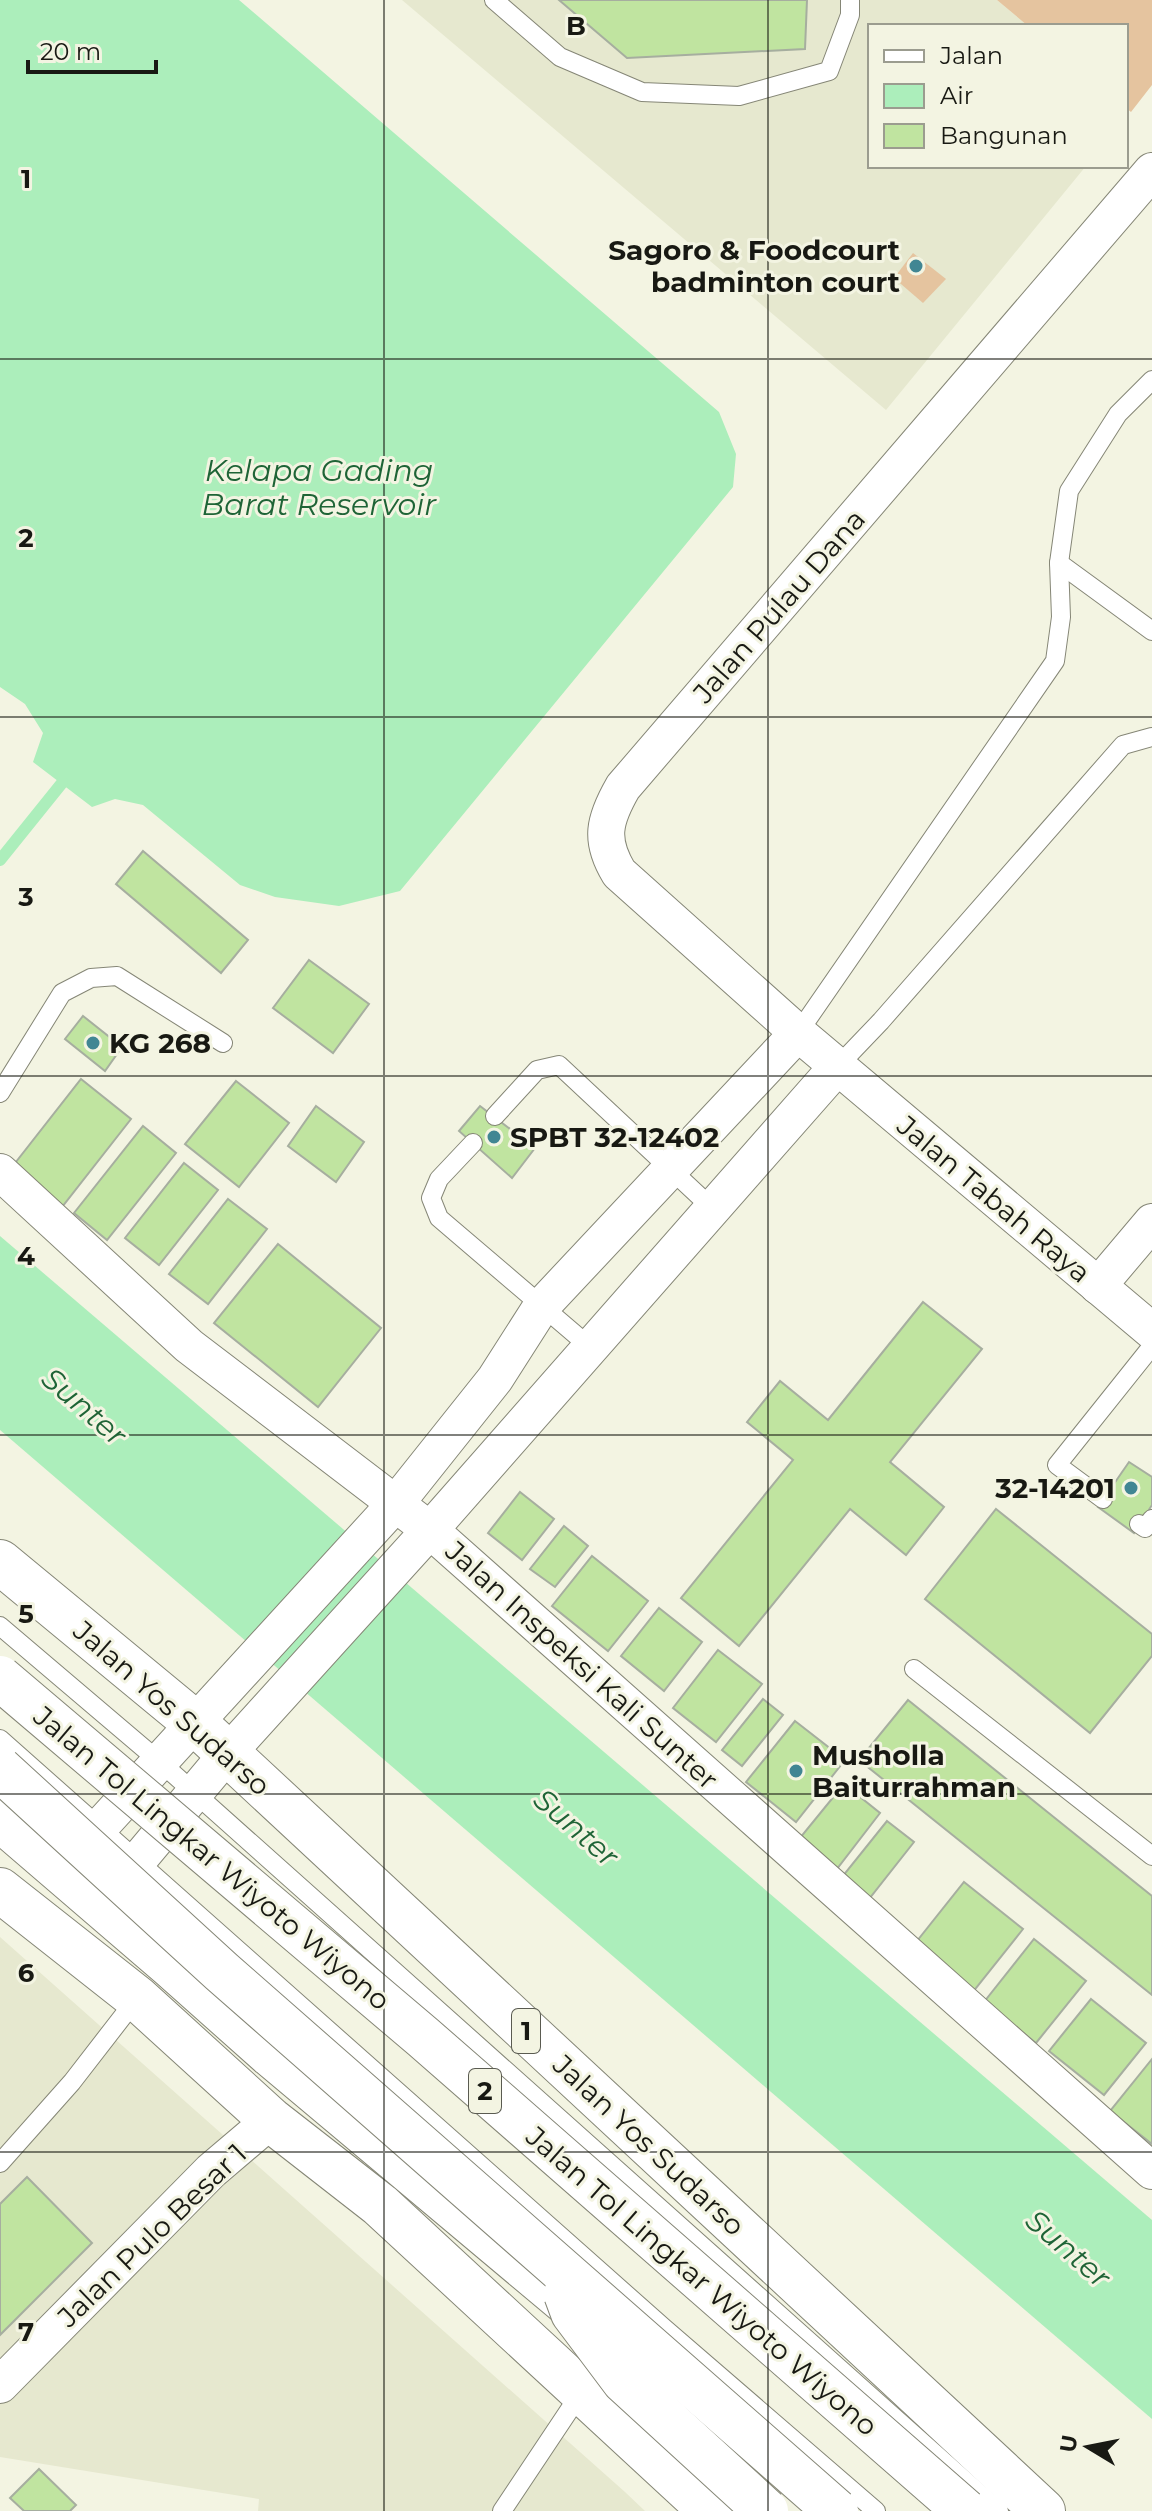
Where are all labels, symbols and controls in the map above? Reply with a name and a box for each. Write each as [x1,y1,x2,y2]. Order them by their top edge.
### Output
text: B [566,10,586,42]
scale bar [28,24,156,74]
legend [868,24,1128,168]
text: 20 m [40,37,101,66]
text: Jalan [939,41,1003,70]
text: Air [940,81,973,110]
text: Bangunan [940,121,1068,150]
text: 1 [21,163,31,195]
place label: Sagoro & Foodcourt badminton court [608,233,900,299]
marker: Sagoro & Foodcourt badminton court [907,257,925,275]
water label: Kelapa Gading Barat Reservoir [202,452,437,523]
street label: Jalan Pulau Dana [685,502,872,710]
text: 2 [18,522,34,554]
text: 3 [17,881,34,913]
place label: KG 268 [109,1026,211,1060]
marker: KG 268 [84,1034,102,1052]
street label: Jalan Tabah Raya [890,1108,1097,1290]
place label: SPBT 32-12402 [510,1120,719,1154]
marker: SPBT 32-12402 [485,1128,503,1146]
text: 4 [17,1240,35,1272]
water label: Sunter [34,1360,135,1454]
place label: 32-14201 [994,1471,1115,1505]
marker: 32-14201 [1122,1479,1140,1497]
street label: Jalan Inspeksi Kali Sunter [438,1533,725,1796]
text: 5 [18,1598,34,1630]
street label: Jalan Yos Sudarso [66,1613,277,1803]
street label: Jalan Tol Lingkar Wiyoto Wiyono [26,1698,397,2017]
place label: Musholla Baiturrahman [812,1738,1016,1804]
marker: Musholla Baiturrahman [787,1762,805,1780]
water label: Sunter [526,1781,627,1875]
text: 6 [18,1957,35,1989]
road number: 1 [512,2009,540,2053]
street label: Jalan Yos Sudarso [545,2047,752,2242]
road number: 2 [469,2069,501,2113]
street label: Jalan Tol Lingkar Wiyoto Wiyono [519,2118,885,2443]
street label: Jalan Pulo Besar 1 [50,2136,253,2334]
water label: Sunter [1018,2202,1119,2296]
text: 7 [18,2316,34,2348]
north arrow [1048,2407,1128,2487]
text: U [1054,2433,1084,2454]

